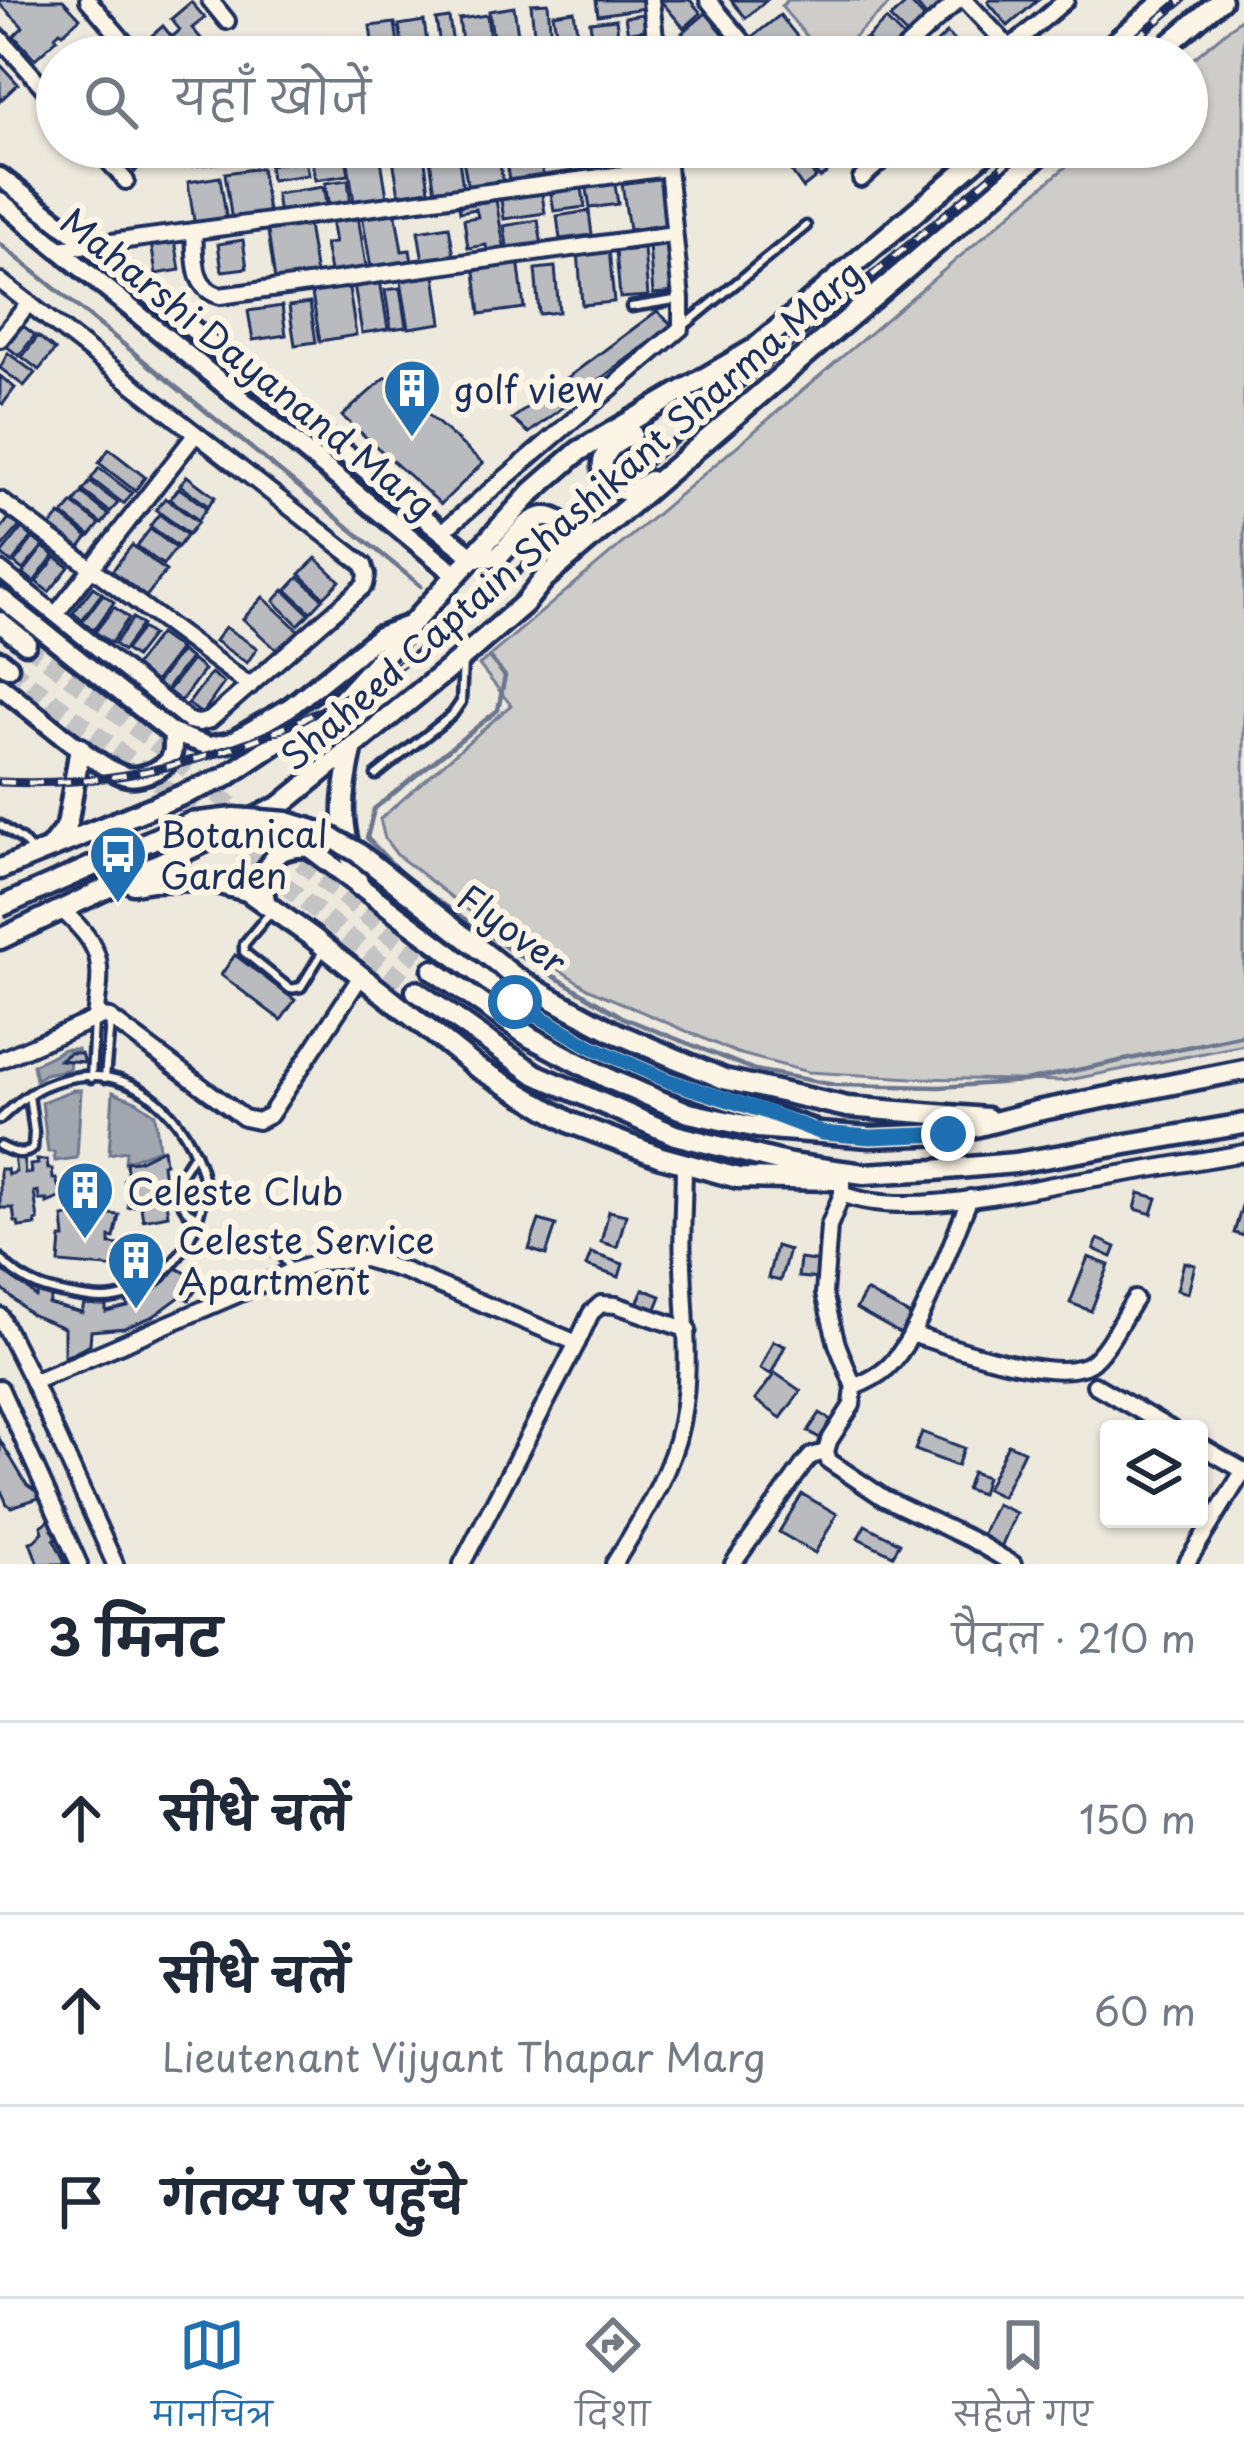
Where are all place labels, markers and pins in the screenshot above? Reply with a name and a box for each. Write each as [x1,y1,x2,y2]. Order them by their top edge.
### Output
building icon: golf view [381,357,443,439]
place label: golf view [454,361,604,415]
place label: Botanical Garden [160,806,328,901]
bus stop icon: Botanical Garden [87,823,149,905]
building icon: Celeste Club [54,1159,116,1241]
place label: Celeste Club [127,1163,343,1217]
place label: Celeste Service Apartment [178,1212,435,1307]
building icon: Celeste Service Apartment [105,1229,167,1311]

